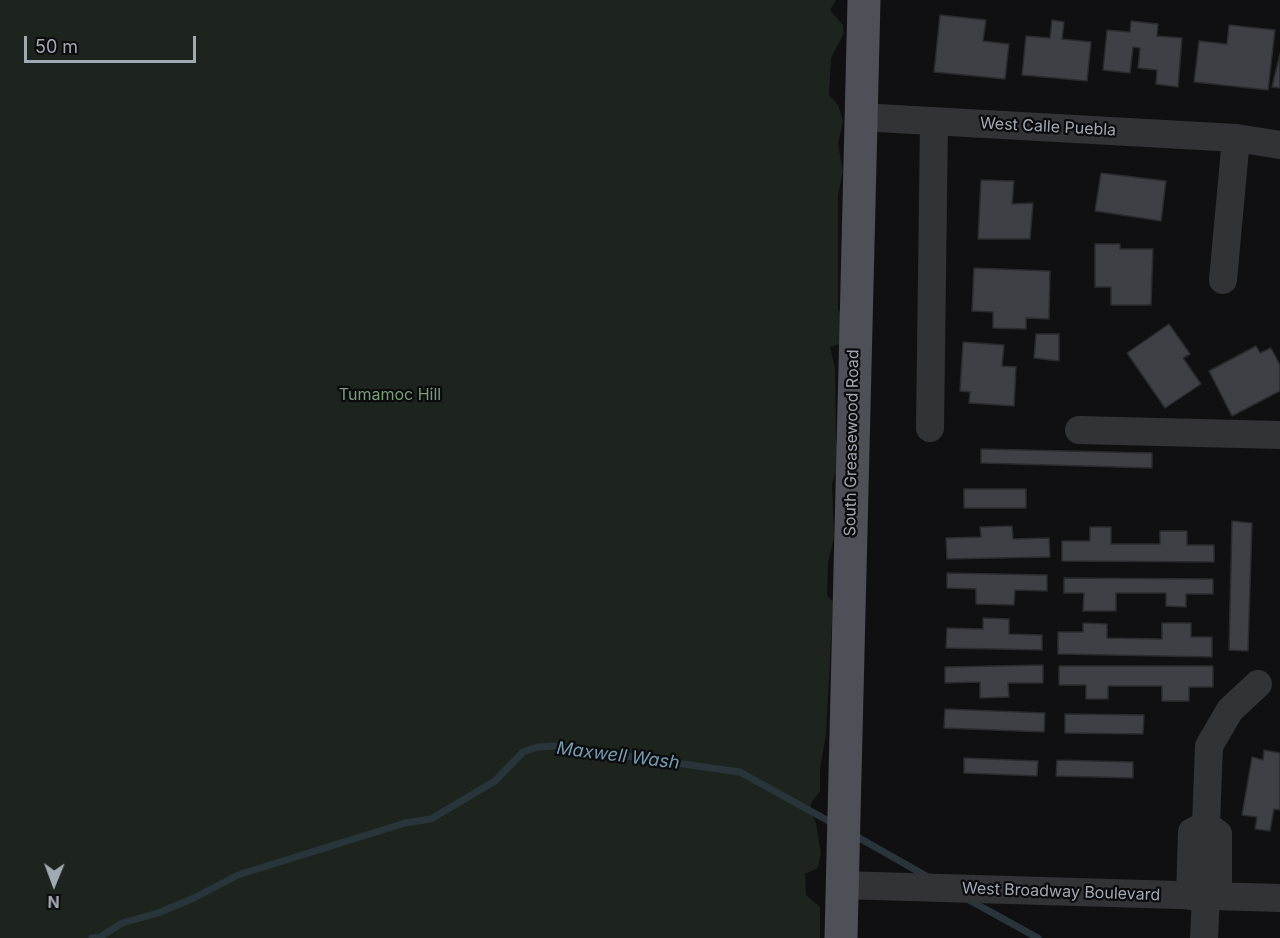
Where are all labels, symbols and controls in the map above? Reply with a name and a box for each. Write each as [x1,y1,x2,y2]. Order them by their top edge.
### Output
scale bar [27,24,200,62]
text: 50 m [35,36,78,57]
street label: West Calle Puebla [979,114,1117,140]
street label: South Greasewood Road [841,349,863,537]
park label: Tumamoc Hill [339,385,441,405]
water label: Maxwell Wash [555,738,681,774]
north arrow [24,854,84,914]
street label: West Broadway Boulevard [962,879,1160,905]
text: N [47,892,60,912]

